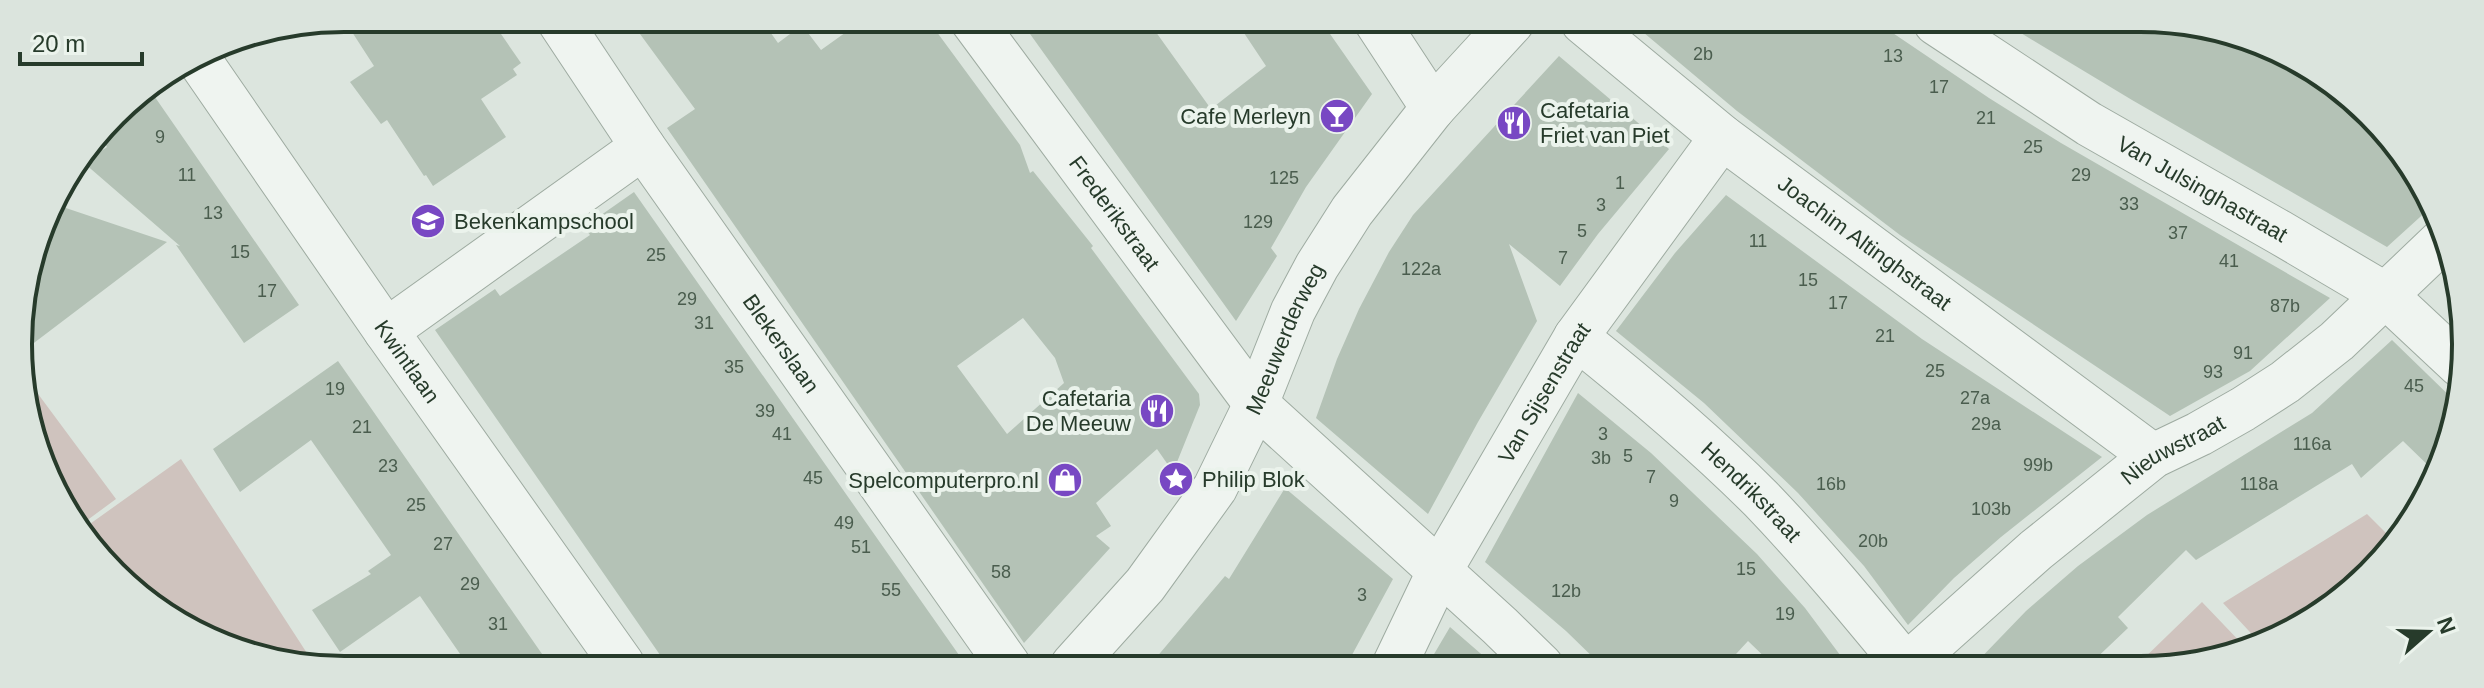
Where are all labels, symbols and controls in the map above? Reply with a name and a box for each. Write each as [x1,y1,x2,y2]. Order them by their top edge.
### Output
scale bar [20,16,142,66]
text: 20 m [32,30,85,57]
house number: 2b [1693,44,1713,64]
house number: 13 [1883,46,1903,66]
house number: 17 [1929,77,1949,97]
bar icon: Cafe Merleyn [1318,97,1356,135]
place label: Cafetaria Friet van Piet [1540,98,1670,148]
place label: Cafe Merleyn [1180,104,1311,129]
restaurant icon: Cafetaria Friet van Piet [1495,104,1533,142]
house number: 21 [1976,108,1996,128]
house number: 9 [155,127,165,147]
street label: Van Julsinghastraat [2113,131,2292,247]
house number: 25 [2023,137,2043,157]
street label: Frederikstraat [1064,151,1165,275]
house number: 11 [178,165,196,185]
house number: 29 [2071,165,2091,185]
house number: 125 [1269,168,1299,188]
street label: Joachim Altinghstraat [1773,171,1956,315]
house number: 1 [1615,173,1625,193]
house number: 33 [2119,194,2139,214]
house number: 3 [1596,195,1606,215]
school or university icon: Bekenkampschool [409,202,447,240]
house number: 13 [203,203,223,223]
place label: Bekenkampschool [454,209,634,234]
house number: 129 [1243,212,1273,232]
house number: 5 [1577,221,1587,241]
house number: 37 [2168,223,2188,243]
house number: 11 [1749,231,1767,251]
house number: 15 [230,242,250,262]
house number: 25 [646,245,666,265]
house number: 7 [1558,248,1568,268]
house number: 41 [2219,251,2239,271]
street label: Meeuwerderweg [1241,259,1329,419]
house number: 122a [1401,259,1442,279]
house number: 15 [1798,270,1818,290]
house number: 17 [257,281,277,301]
house number: 29 [677,289,697,309]
street label: Blekerslaan [738,290,824,398]
house number: 17 [1828,293,1848,313]
house number: 87b [2270,296,2300,316]
house number: 31 [694,313,714,333]
street label: Kwintlaan [369,315,445,408]
street label: Van Sijsenstraat [1493,318,1595,468]
house number: 21 [1875,326,1895,346]
house number: 91 [2233,343,2253,363]
house number: 35 [724,357,744,377]
house number: 25 [1925,361,1945,381]
house number: 93 [2203,362,2223,382]
house number: 45 [2404,376,2424,396]
house number: 19 [325,379,345,399]
place label: Cafetaria De Meeuw [1026,386,1132,436]
house number: 27a [1960,388,1991,408]
restaurant icon: Cafetaria De Meeuw [1138,392,1176,430]
house number: 39 [755,401,775,421]
street label: Nieuwstraat [2116,410,2229,490]
house number: 29a [1971,414,2002,434]
house number: 21 [352,417,372,437]
house number: 41 [772,424,792,444]
house number: 3 [1598,424,1608,444]
house number: 116a [2293,434,2332,454]
street label: Hendrikstraat [1696,437,1806,547]
house number: 5 [1623,446,1633,466]
house number: 3b [1591,448,1611,468]
house number: 99b [2023,455,2053,475]
house number: 23 [378,456,398,476]
place icon: Philip Blok [1157,460,1195,498]
shop icon: Spelcomputerpro.nl [1046,461,1084,499]
place label: Philip Blok [1202,467,1306,492]
house number: 7 [1646,467,1656,487]
house number: 45 [803,468,823,488]
place label: Spelcomputerpro.nl [848,468,1039,493]
house number: 16b [1816,474,1846,494]
house number: 118a [2240,474,2279,494]
house number: 9 [1669,491,1679,511]
house number: 25 [406,495,426,515]
house number: 103b [1971,499,2011,519]
house number: 49 [834,513,854,533]
house number: 20b [1858,531,1888,551]
house number: 27 [433,534,453,554]
house number: 51 [851,537,871,557]
house number: 15 [1736,559,1756,579]
house number: 58 [991,562,1011,582]
house number: 29 [460,574,480,594]
house number: 55 [881,580,901,600]
house number: 12b [1551,581,1581,601]
house number: 3 [1357,585,1367,605]
north arrow [2388,592,2468,672]
house number: 19 [1775,604,1795,624]
house number: 31 [488,614,508,634]
text: N [2432,614,2461,637]

